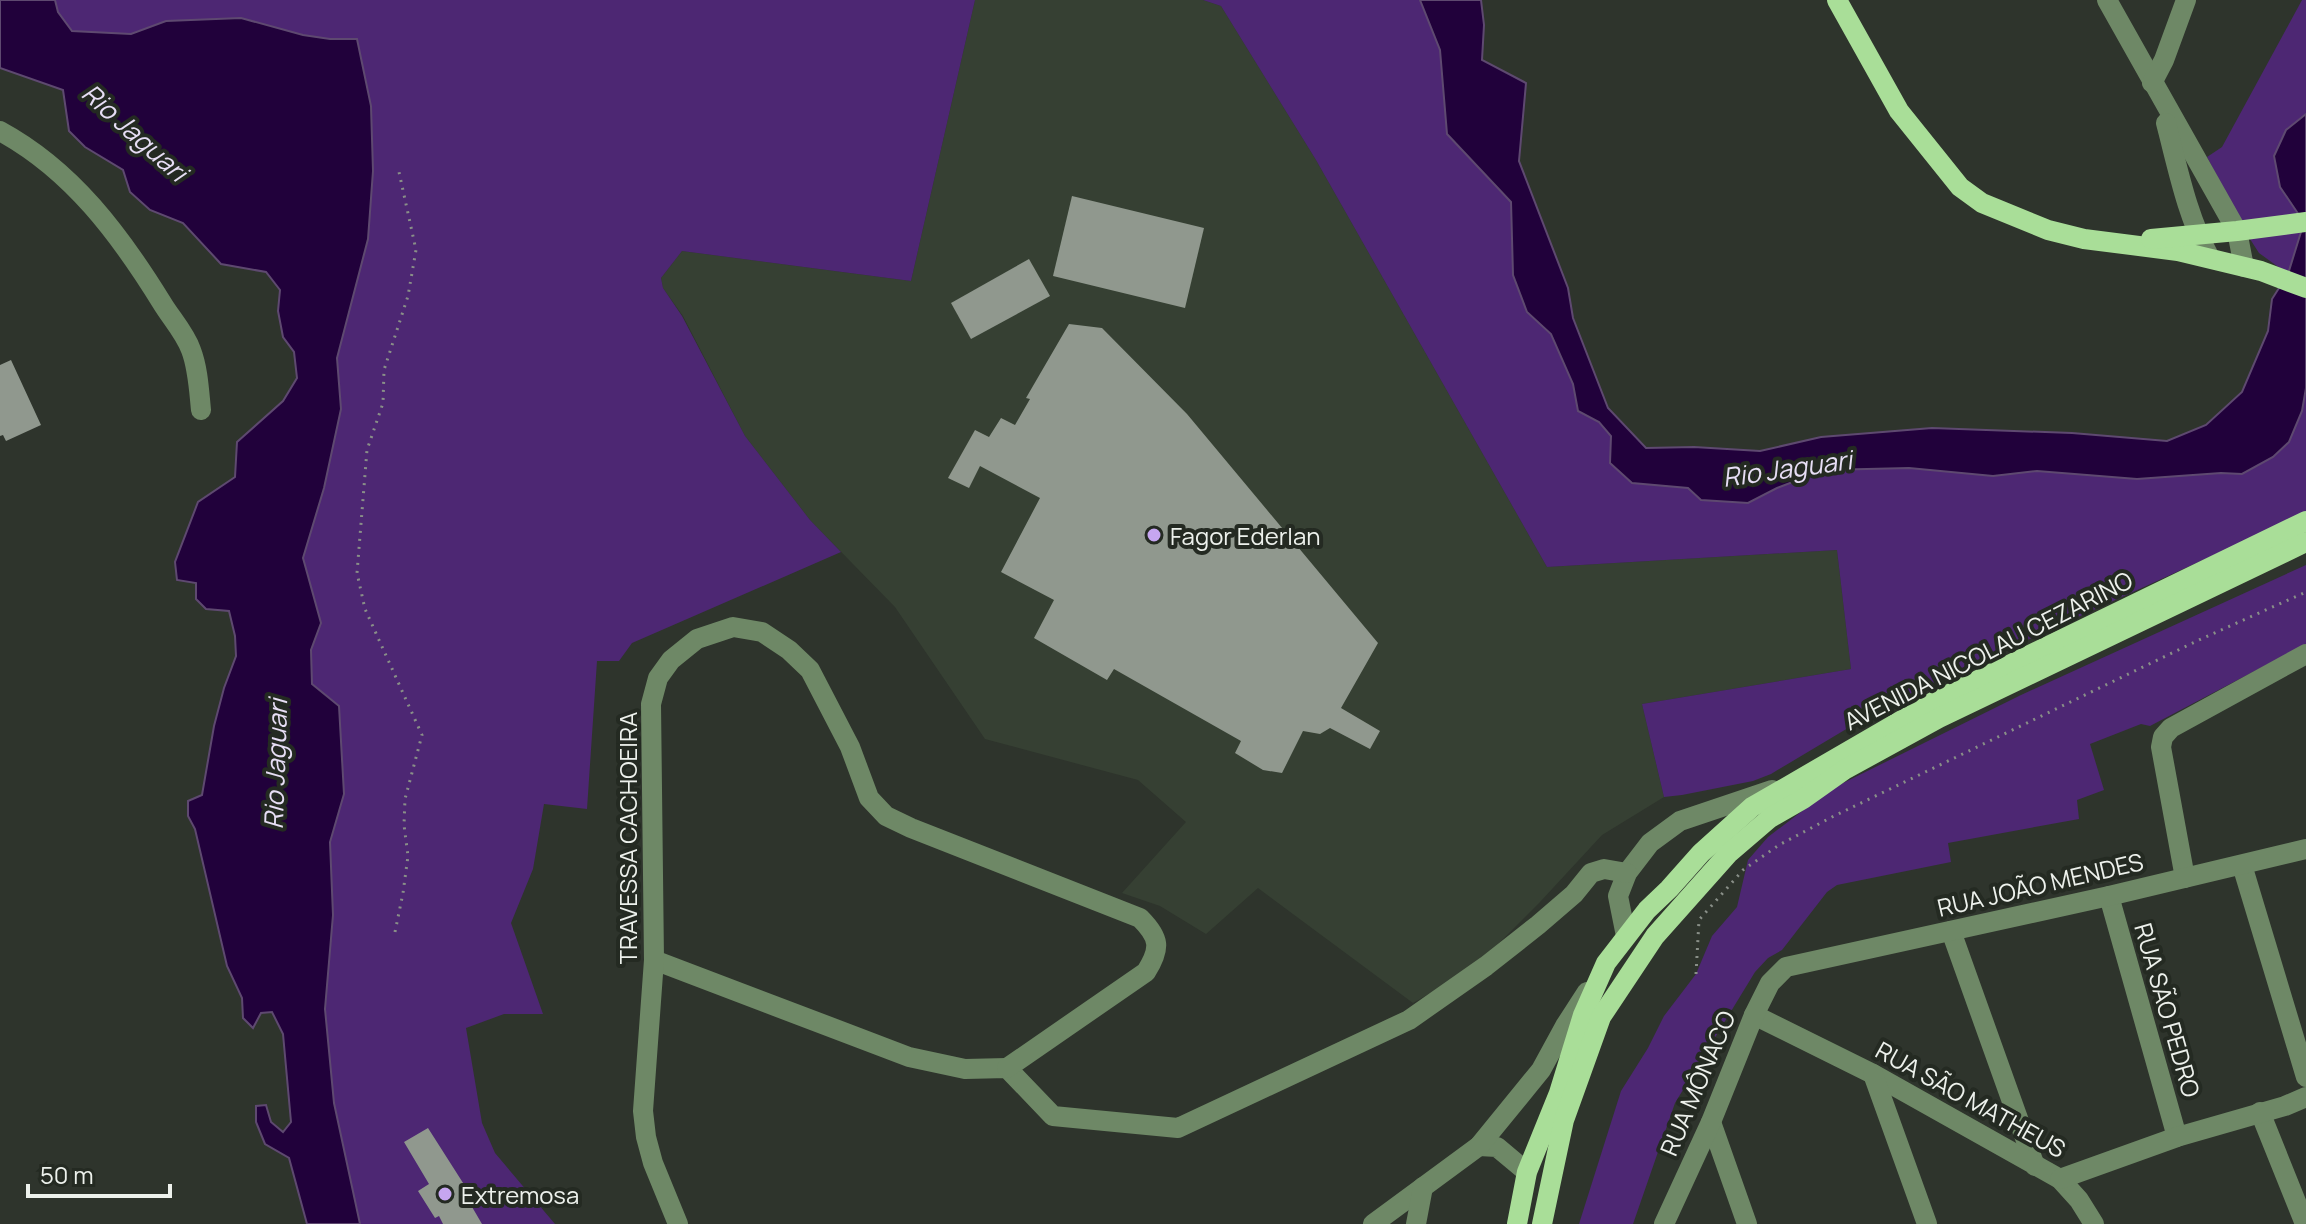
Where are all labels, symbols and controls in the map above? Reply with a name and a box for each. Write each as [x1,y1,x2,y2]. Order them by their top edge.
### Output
water label: Rio Jaguari [75,75,198,191]
water label: Rio Jaguari [1720,441,1857,495]
place label: Fagor Ederlan [1170,519,1321,552]
marker: Fagor Ederlan [1145,526,1163,544]
street label: AVENIDA NICOLAU CEZARINO [1838,563,2138,737]
water label: Rio Jaguari [255,695,295,830]
street label: TRAVESSA CACHOEIRA [611,712,644,964]
street label: RUA JOÃO MENDES [1934,844,2146,924]
street label: RUA SÃO PEDRO [2127,919,2209,1101]
street label: RUA MÔNACO [1652,1005,1742,1161]
street label: RUA SÃO MATHEUS [1870,1033,2072,1165]
scale bar [28,1148,170,1198]
text: 50 m [40,1158,94,1191]
place label: Extremosa [461,1178,579,1211]
marker: Extremosa [436,1185,454,1203]

